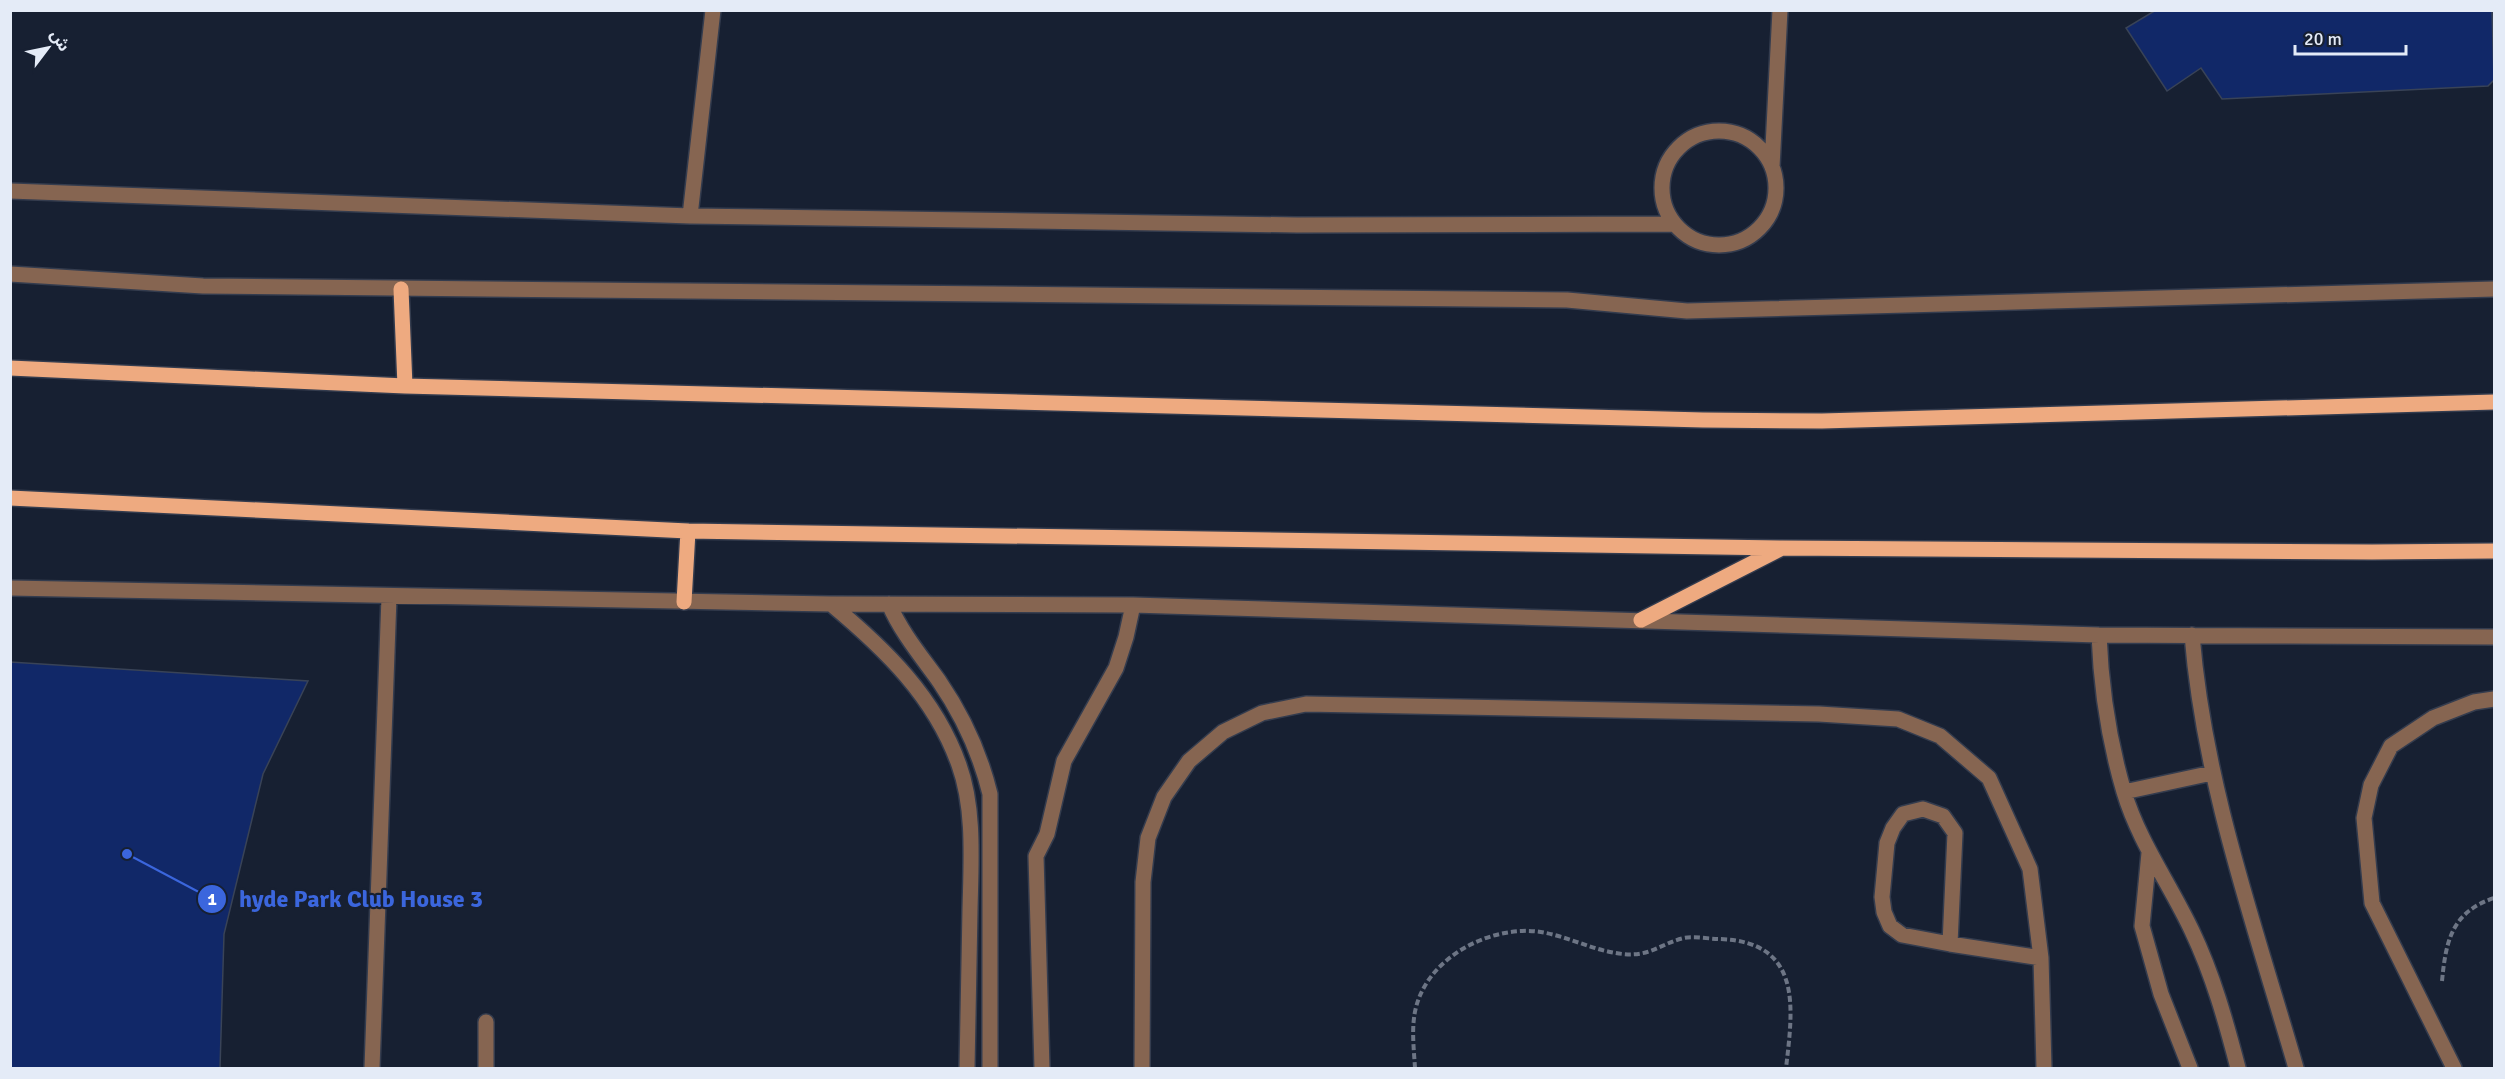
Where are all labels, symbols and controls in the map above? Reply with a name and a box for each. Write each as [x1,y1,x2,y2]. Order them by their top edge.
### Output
north arrow [18,18,78,78]
scale bar [2295,18,2406,56]
text: ش [46,26,74,55]
text: 20 m [2304,28,2342,50]
callout: hyde Park Club House 3 [197,878,495,920]
text: hyde Park Club House 3 [239,884,483,914]
text: 1 [207,888,217,910]

